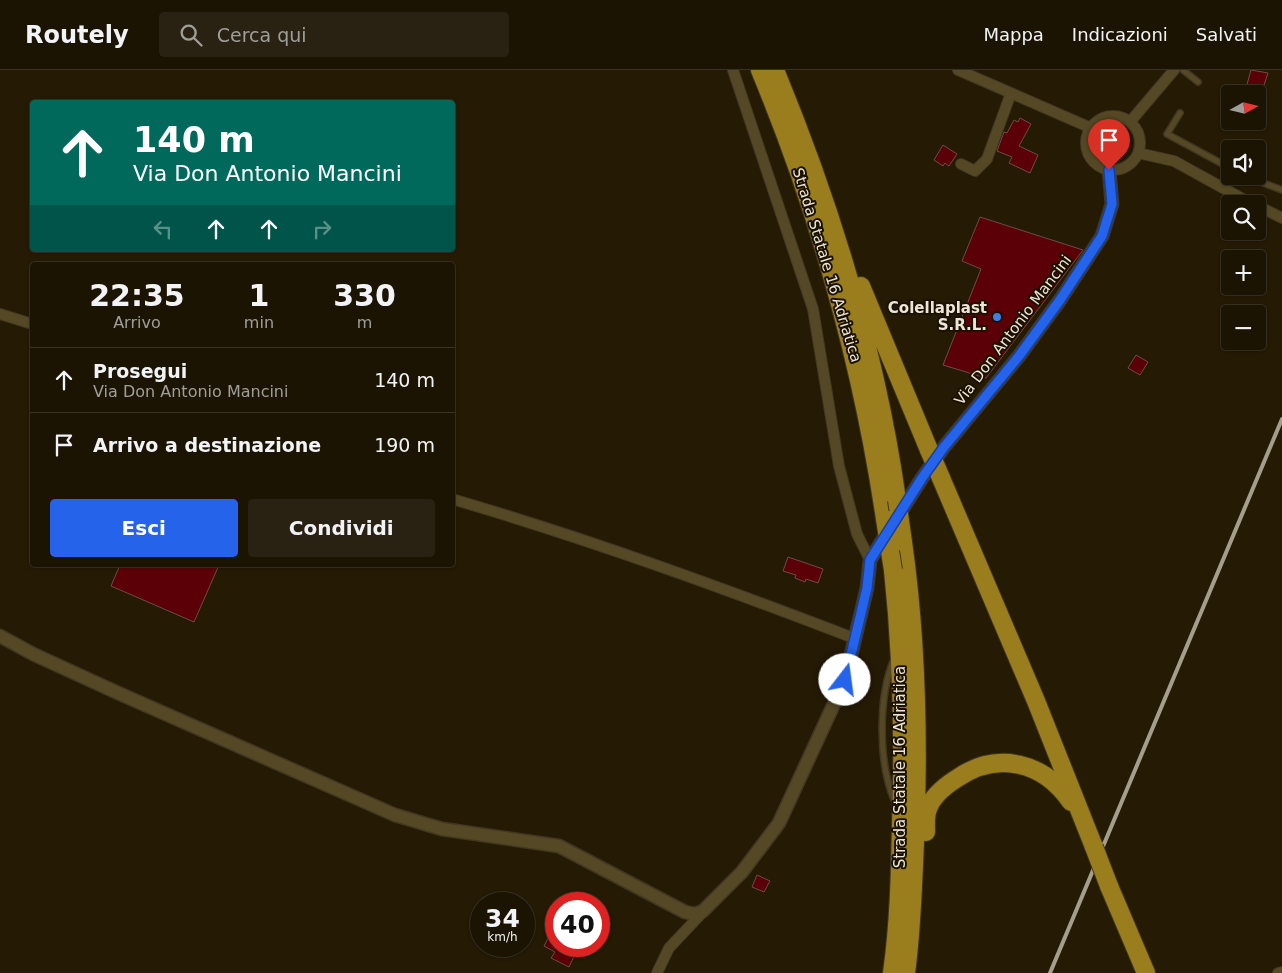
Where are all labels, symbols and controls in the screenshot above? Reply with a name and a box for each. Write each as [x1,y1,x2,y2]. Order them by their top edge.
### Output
search box [159,12,509,57]
text: Routely [25,21,129,49]
icon: search [177,21,205,49]
text: Cerca qui [217,24,307,46]
text: Mappa [983,24,1044,45]
text: Indicazioni [1072,24,1168,45]
text: Salvati [1196,24,1257,45]
north arrow [1221,85,1266,130]
map controls [1221,85,1266,350]
pin [1088,119,1130,170]
icon: ahead [50,120,115,185]
text: 140 m [133,120,255,160]
icon: arrive [1095,126,1123,154]
button: sound [1221,140,1266,185]
text: Via Don Antonio Mancini [133,161,402,186]
street label: Strada Statale 16 Adriatica [789,166,865,364]
button: search [1221,195,1266,240]
icon: left [149,215,177,243]
icon: ahead [202,215,230,243]
icon: ahead [255,215,283,243]
icon: right [308,215,336,243]
button: + [1221,250,1266,295]
street label: Via Don Antonio Mancini [951,251,1075,409]
text: 22:35 [89,278,185,313]
text: 1 [248,278,269,313]
text: 330 [333,278,396,313]
place label: Colellaplast S.R.L. [888,299,987,334]
button: − [1221,305,1266,350]
marker: Colellaplast S.R.L. [991,311,1003,323]
text: Arrivo [113,313,161,332]
text: min [244,313,274,332]
text: m [357,313,372,332]
text: Prosegui [93,360,187,382]
icon: ahead [50,366,78,394]
text: 140 m [374,369,435,391]
text: Via Don Antonio Mancini [93,382,288,401]
icon: arrive [50,431,78,459]
text: Arrivo a destinazione [93,434,321,456]
text: 190 m [374,434,435,456]
button: Esci [50,499,238,557]
button: Condividi [248,499,435,557]
position arrow [818,653,870,705]
street label: Strada Statale 16 Adriatica [891,666,909,868]
speed limit sign: 40 [545,892,610,957]
text: 34 [485,904,520,933]
text: km/h [487,930,518,944]

